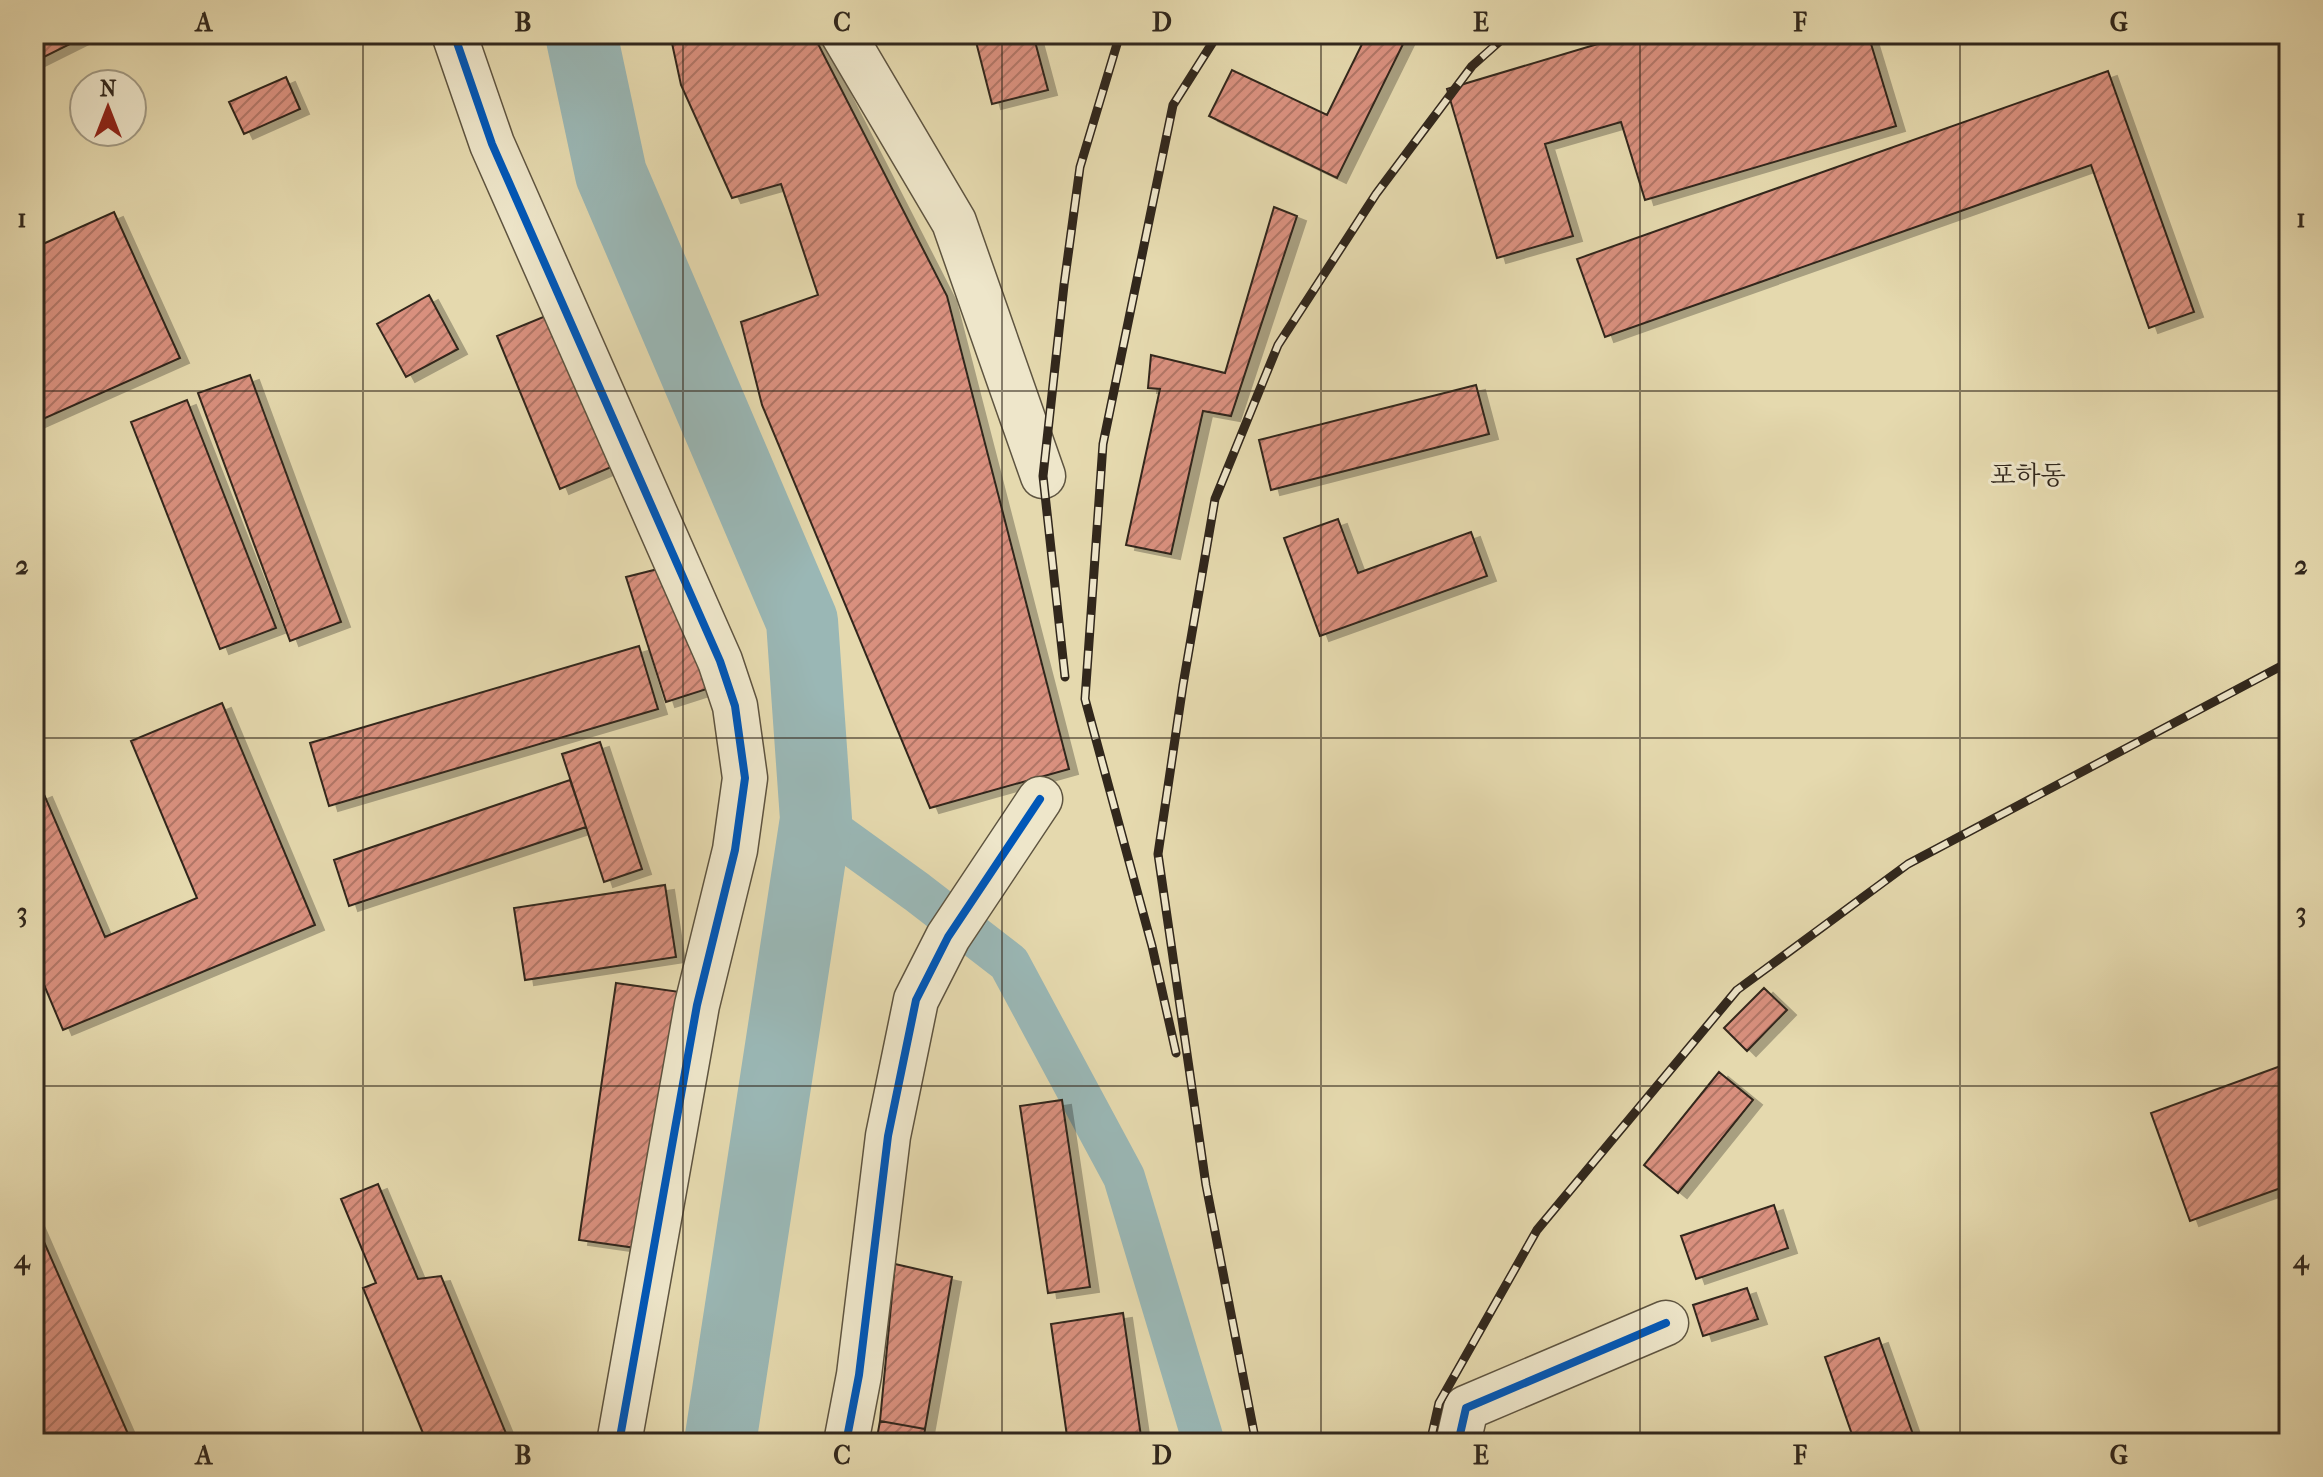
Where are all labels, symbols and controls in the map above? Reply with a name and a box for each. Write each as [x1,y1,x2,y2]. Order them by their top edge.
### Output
text: A [194,7,214,38]
text: B [515,7,532,38]
text: C [833,7,851,38]
text: D [1152,7,1172,38]
text: E [1473,7,1489,38]
text: F [1792,7,1807,38]
text: G [2110,7,2128,38]
north arrow [68,68,148,148]
text: N [100,76,117,102]
text: 1 [17,203,27,234]
text: 1 [2296,203,2306,234]
district label: 포하동 [1990,460,2066,491]
text: 2 [15,550,29,581]
text: 2 [2294,550,2308,581]
text: 3 [17,897,27,928]
text: 3 [2296,897,2306,928]
text: 4 [13,1244,31,1276]
text: 4 [2292,1244,2310,1276]
text: A [194,1440,214,1471]
text: B [515,1440,532,1471]
text: C [833,1440,851,1471]
text: D [1152,1440,1172,1471]
text: E [1473,1440,1489,1471]
text: F [1792,1440,1807,1471]
text: G [2110,1440,2128,1471]

